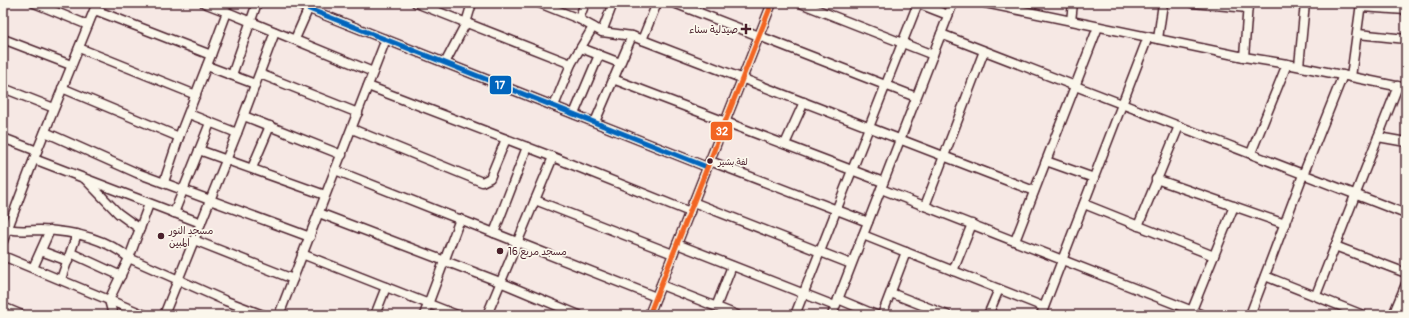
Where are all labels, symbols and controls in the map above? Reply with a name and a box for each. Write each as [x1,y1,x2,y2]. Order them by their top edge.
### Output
place label: صيدلية سناء [689,24,738,36]
marker: صيدلية سناء [741,24,751,34]
line badge: 17 [489,75,512,95]
text: 17 [495,79,505,92]
line badge: 32 [710,121,733,141]
text: 32 [716,125,728,138]
marker: لفة بشير [705,156,715,166]
place label: لفة بشير [717,157,748,168]
place label: مسجد النور المبين [168,225,213,249]
marker: مسجد النور المبين [156,231,166,241]
marker: مسجد مربع 16 [495,246,505,256]
place label: مسجد مربع 16 [508,246,567,260]

